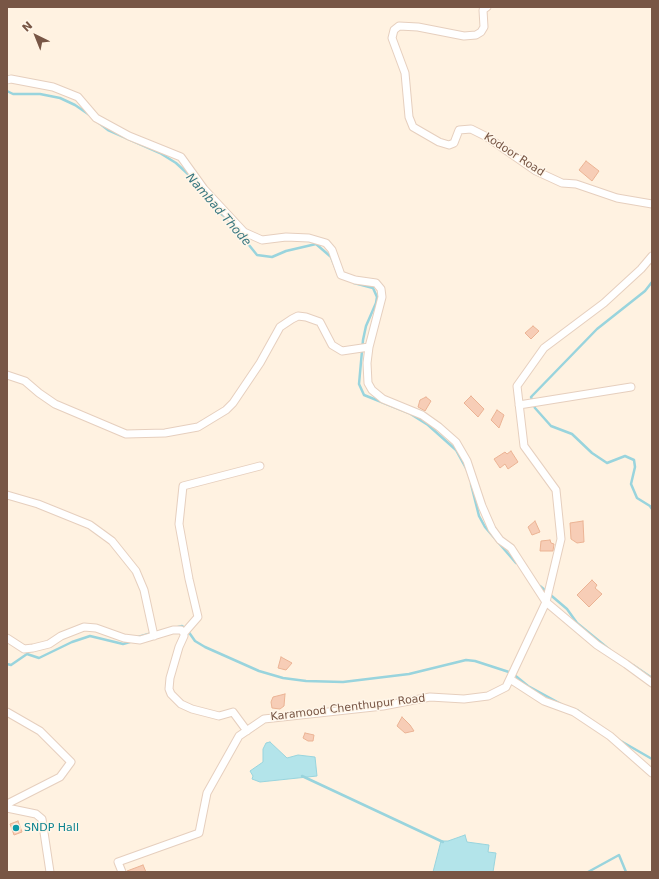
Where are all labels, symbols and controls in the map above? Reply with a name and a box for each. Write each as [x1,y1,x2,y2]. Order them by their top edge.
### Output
north arrow [16,16,56,56]
text: N [20,19,35,35]
street label: Kodoor Road [481,131,547,179]
water label: Nambad Thode [182,171,254,249]
street label: Karamood Chenthupur Road [270,692,426,724]
place label: SNDP Hall [24,821,79,835]
marker: SNDP Hall [11,823,21,833]

